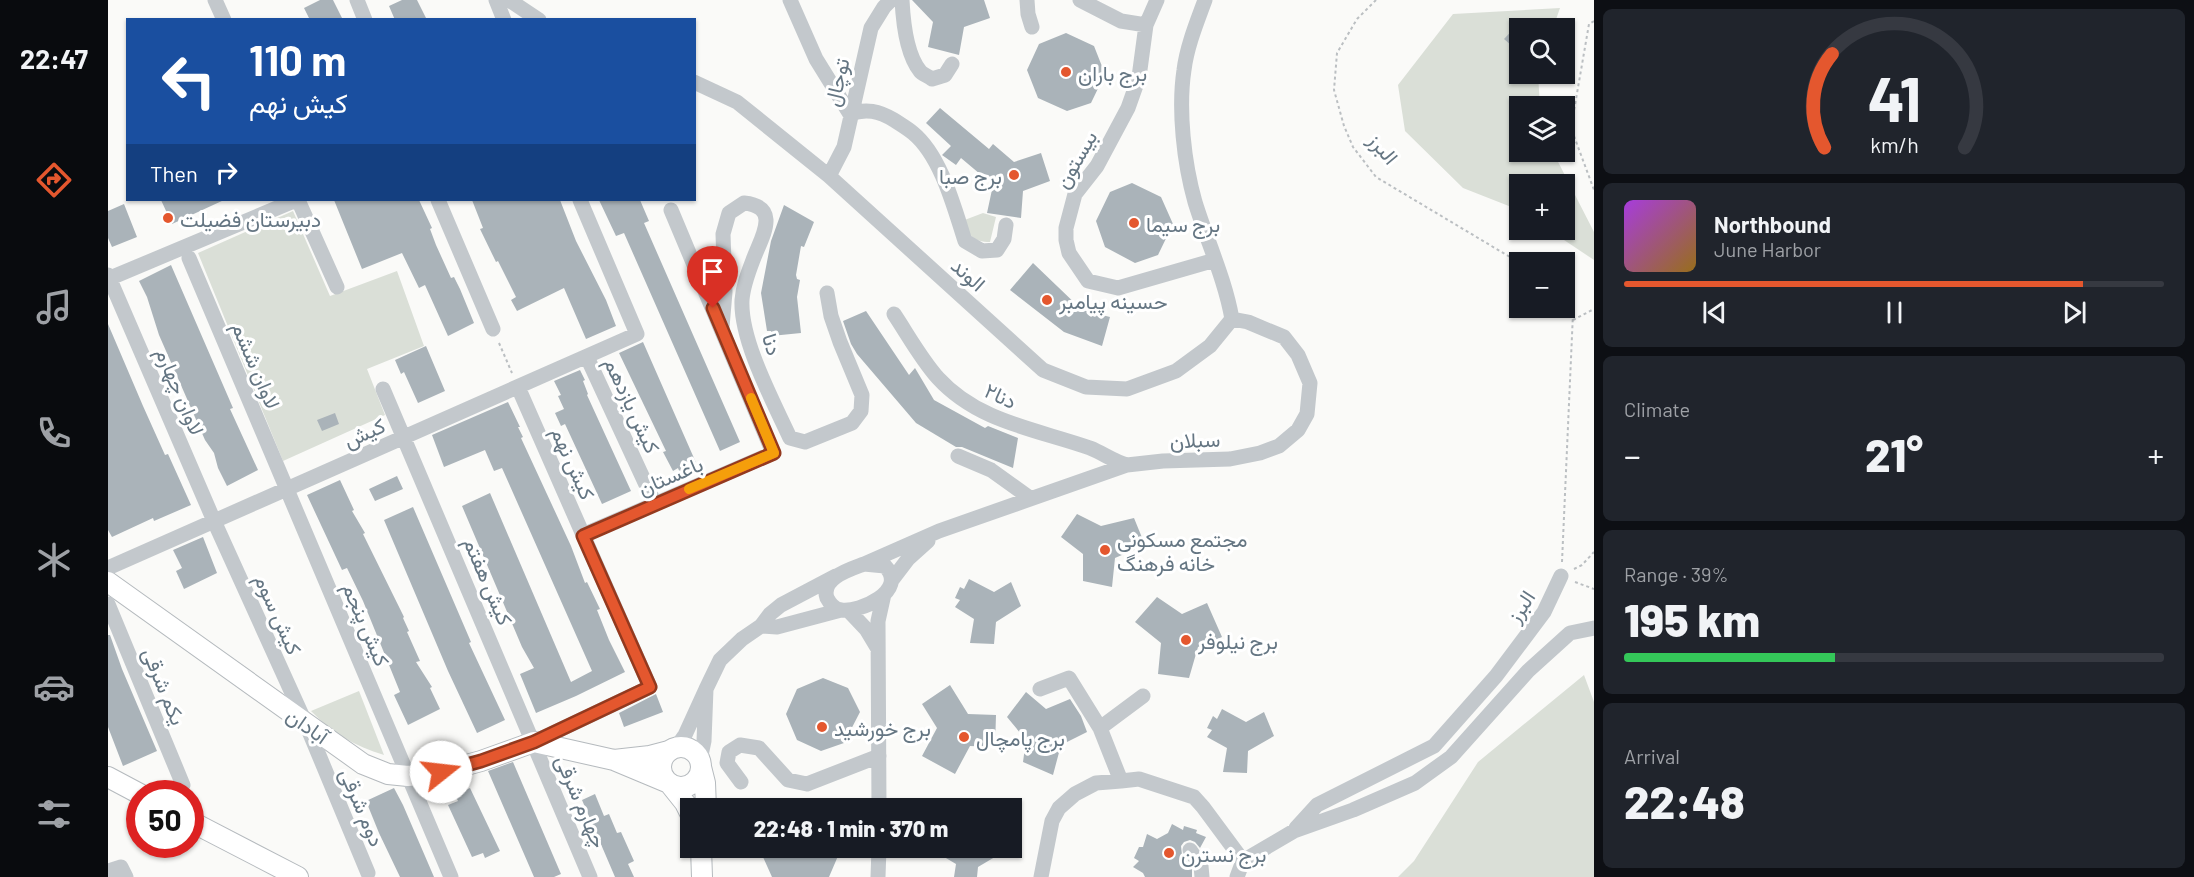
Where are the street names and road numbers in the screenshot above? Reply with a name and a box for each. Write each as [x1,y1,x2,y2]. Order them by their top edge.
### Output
street label: توچال [818,55,857,109]
street label: بیستون [1049,126,1103,193]
street label: البرز [1362,126,1404,170]
street label: الوند [945,252,991,297]
street label: لاوان ششم [225,318,287,413]
street label: دنا [758,330,788,358]
street label: لاوان چهارم [149,343,211,440]
street label: کیش یازدهم [597,353,666,458]
street label: دنا۲ [981,377,1021,413]
street label: کیش [339,412,389,453]
street label: کیش نهم [544,423,601,504]
street label: سبلان [1169,426,1221,453]
street label: باغستان [634,450,707,501]
street label: کیش هفتم [457,533,519,630]
street label: کیش سوم [247,570,308,659]
street label: کیش پنجم [335,578,396,671]
street label: البرز [1500,585,1541,629]
street label: یکم شرقی [135,644,192,729]
street label: آبادان [282,702,336,750]
street label: چهارم شرقی [548,751,613,852]
street label: دوم شرقی [333,764,391,851]

